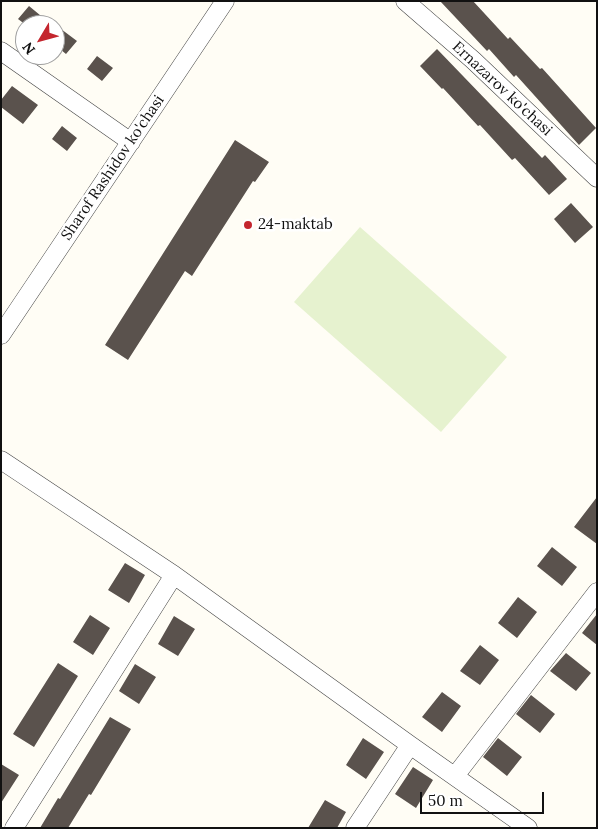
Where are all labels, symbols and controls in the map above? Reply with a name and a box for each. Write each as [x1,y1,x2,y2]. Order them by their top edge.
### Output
north arrow [15,15,65,65]
street label: Ernazarov ko'chasi [448,38,556,140]
text: N [18,39,39,58]
street label: Sharof Rashidov ko'chasi [58,92,168,244]
place label: 24-maktab [258,216,333,234]
marker: 24-maktab [242,219,254,231]
scale bar [423,782,547,814]
text: 50 m [428,791,463,810]

